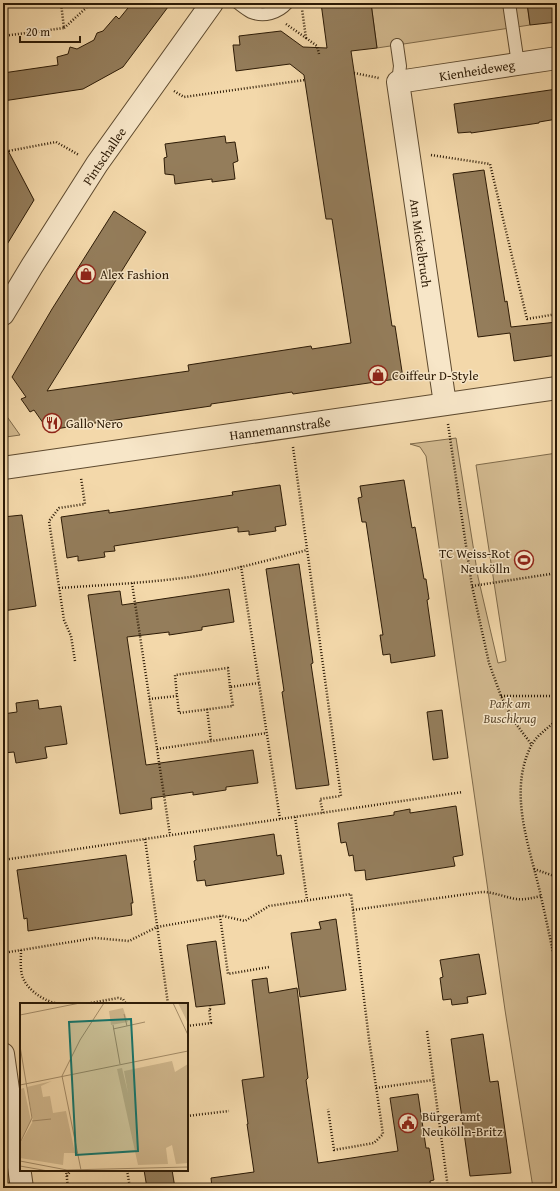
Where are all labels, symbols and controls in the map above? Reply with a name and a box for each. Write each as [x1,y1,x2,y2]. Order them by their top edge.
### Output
scale bar [20,18,80,44]
text: 20 m [26,23,50,40]
street label: Kienheideweg [438,55,517,86]
street label: Pintschallee [78,124,131,189]
street label: Am Mickelbruch [405,198,436,289]
shop icon: Alex Fashion [75,263,97,285]
place label: Alex Fashion [100,265,170,284]
shop icon: Coiffeur D-Style [367,364,389,386]
place label: Coiffeur D-Style [392,366,479,385]
restaurant icon: Gallo Nero [41,412,63,434]
street label: Hannemannstraße [228,412,332,445]
place label: Gallo Nero [66,414,123,433]
place label: TC Weiss-Rot Neukölln [439,544,511,578]
sports icon: TC Weiss-Rot Neukölln [513,549,535,571]
park label: Park am Buschkrug [483,694,537,728]
inset map [20,1003,188,1171]
place label: Bürgeramt Neukölln-Britz [422,1107,503,1141]
public building icon: Bürgeramt Neukölln-Britz [397,1112,419,1134]

